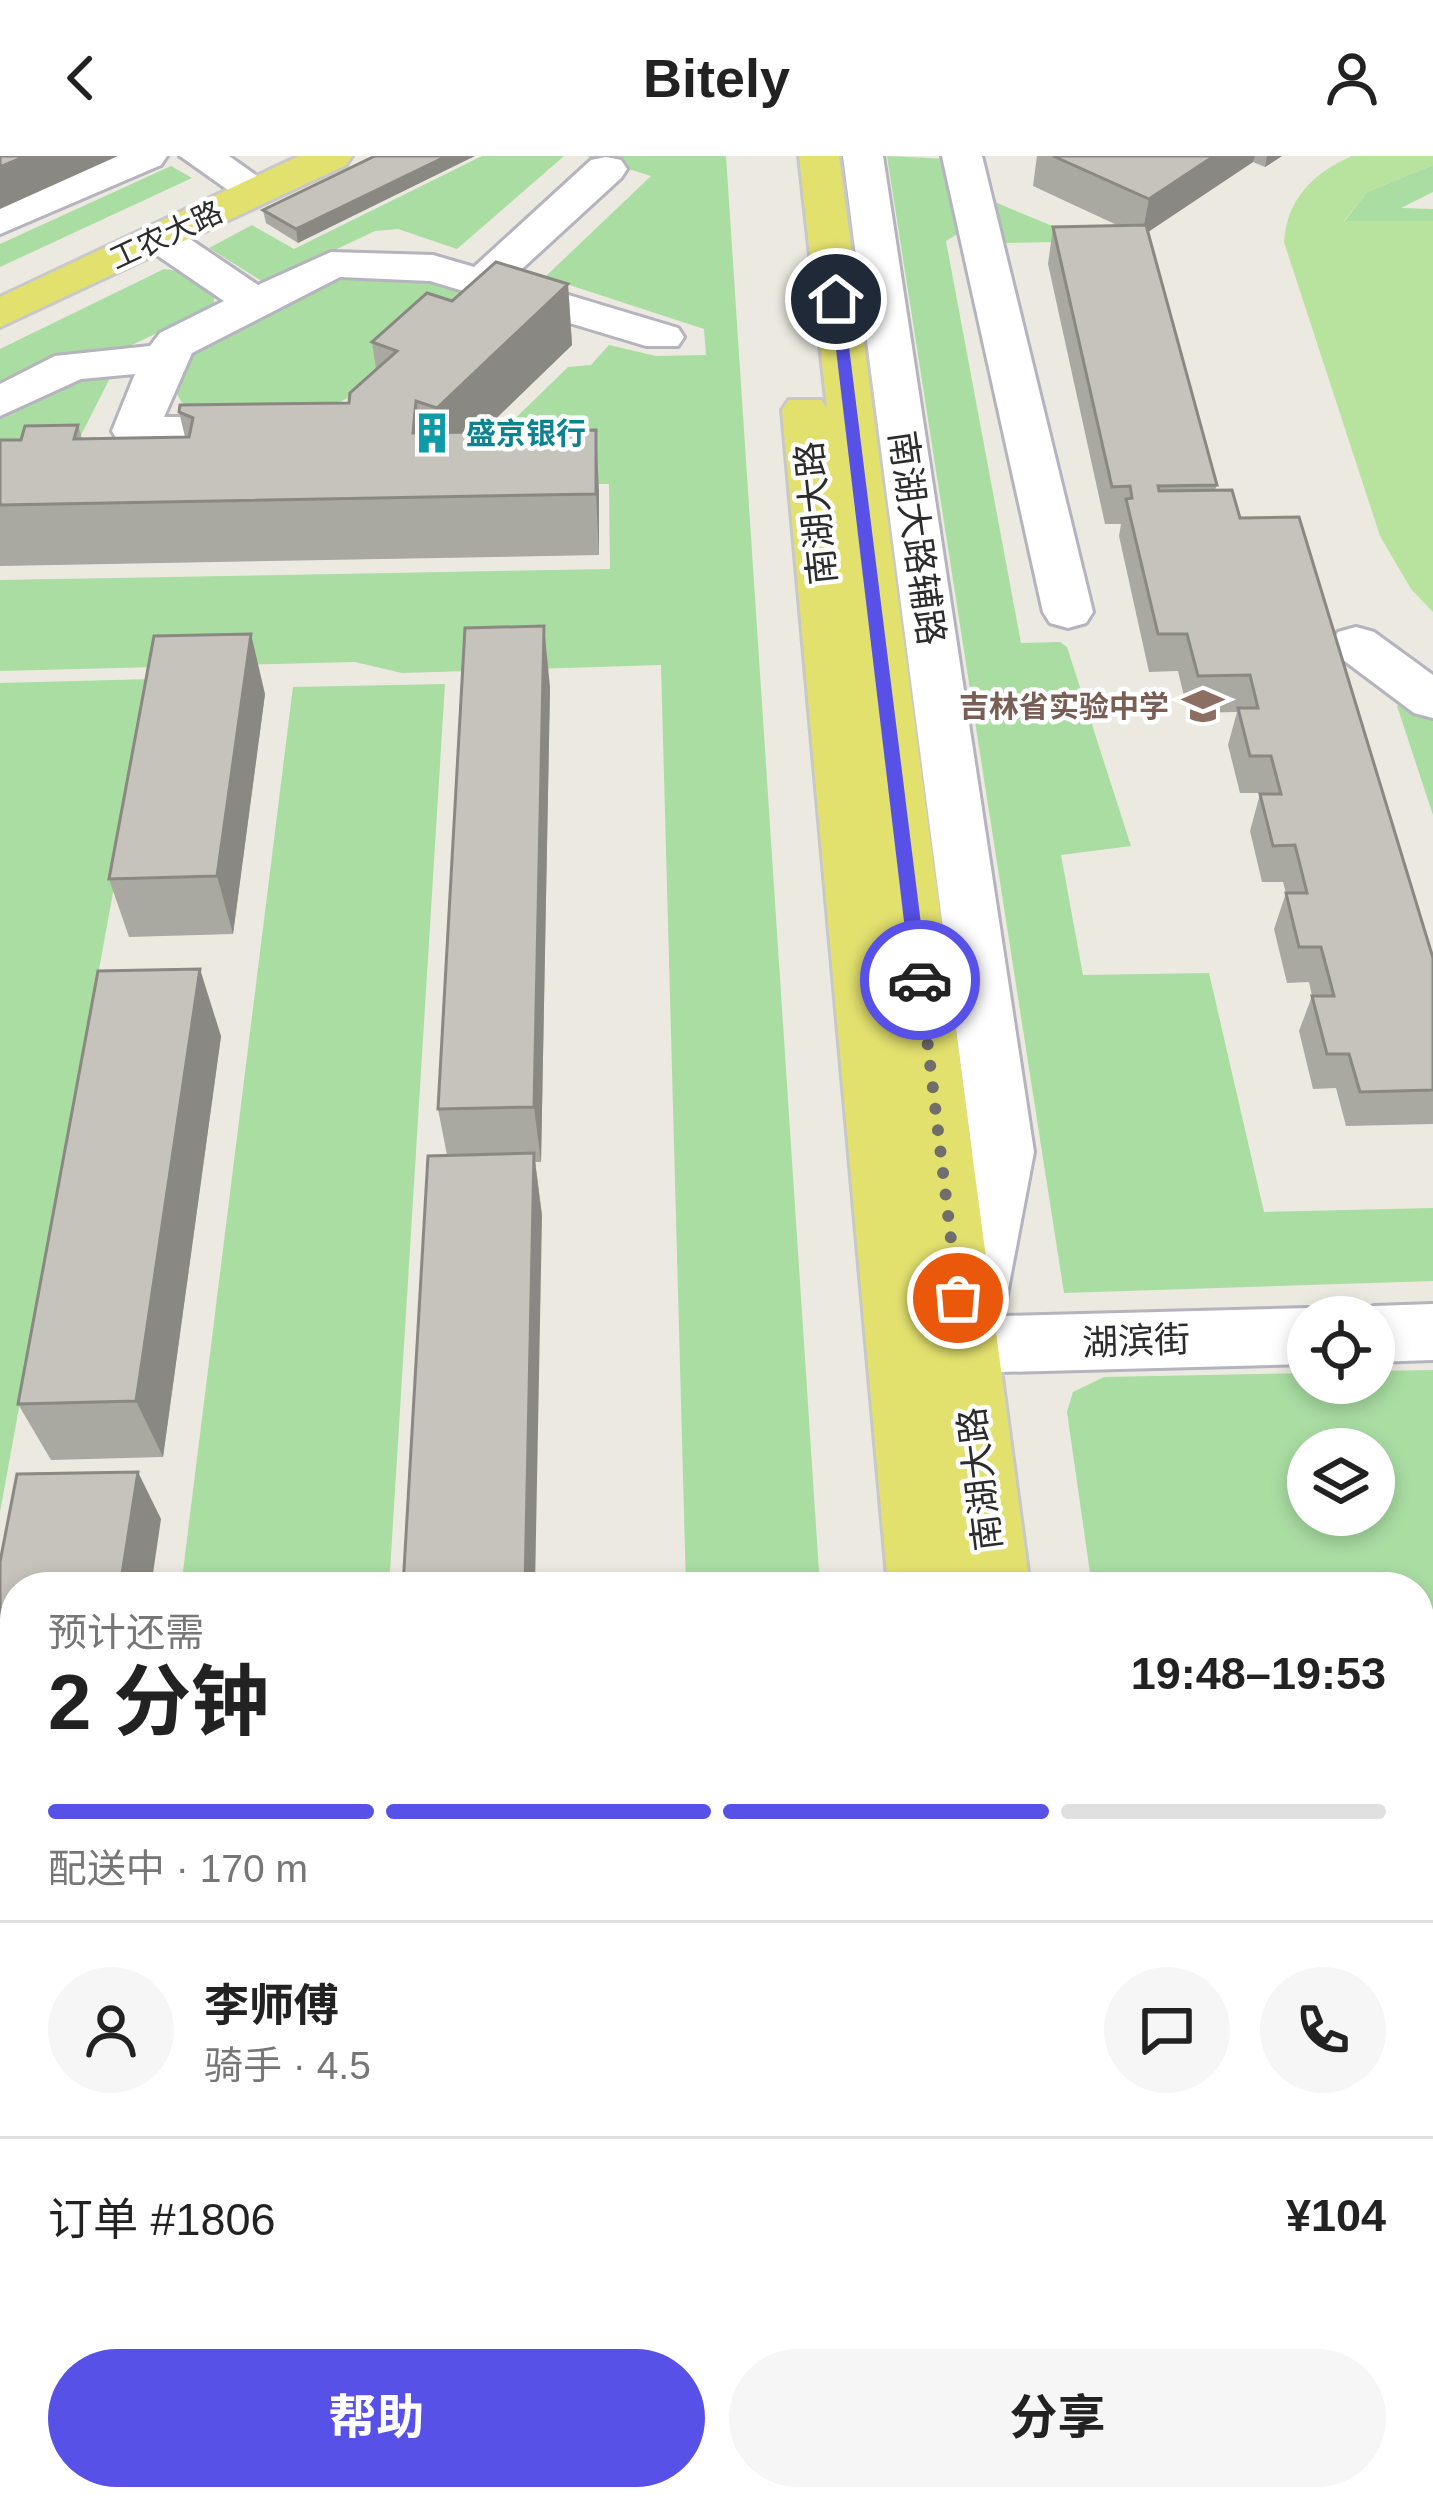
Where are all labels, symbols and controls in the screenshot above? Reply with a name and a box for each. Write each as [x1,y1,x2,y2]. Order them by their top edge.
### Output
icon: back [48,45,114,111]
icon: person [1319,45,1385,111]
text: Bitely [643,48,790,108]
street label: 工农大路 [105,195,227,275]
pin [785,248,887,350]
icon: home [803,266,869,332]
building icon: 盛京银行 [409,410,455,456]
place label: 盛京银行 [466,417,586,450]
street label: 南湖大路辅路 [882,428,952,648]
street label: 南湖大路 [788,439,844,587]
school or university icon: 吉林省实验中学 [1180,683,1226,729]
place label: 吉林省实验中学 [959,690,1169,723]
courier [860,920,980,1040]
icon: car [887,947,953,1013]
pin [907,1247,1009,1349]
icon: bag [925,1265,991,1331]
map controls [1287,1296,1395,1536]
button: locate [1287,1296,1395,1404]
street label: 湖滨街 [1081,1319,1191,1363]
street label: 南湖大路 [951,1405,1009,1553]
button: layers [1287,1428,1395,1536]
text: 预计还需 [48,1611,204,1654]
text: 19:48–19:53 [1131,1648,1386,1699]
text: 2 分钟 [48,1658,269,1746]
text: 配送中 · 170 m [48,1847,308,1890]
button: person [48,1967,174,2093]
button: chat [1104,1967,1230,2093]
button: phone [1260,1967,1386,2093]
text: 李师傅 [204,1980,339,2031]
text: 骑手 · 4.5 [204,2044,371,2087]
text: ¥104 [1286,2190,1386,2241]
text: 订单 #1806 [48,2194,276,2245]
button: 帮助 [48,2349,705,2487]
button: 分享 [729,2349,1386,2487]

